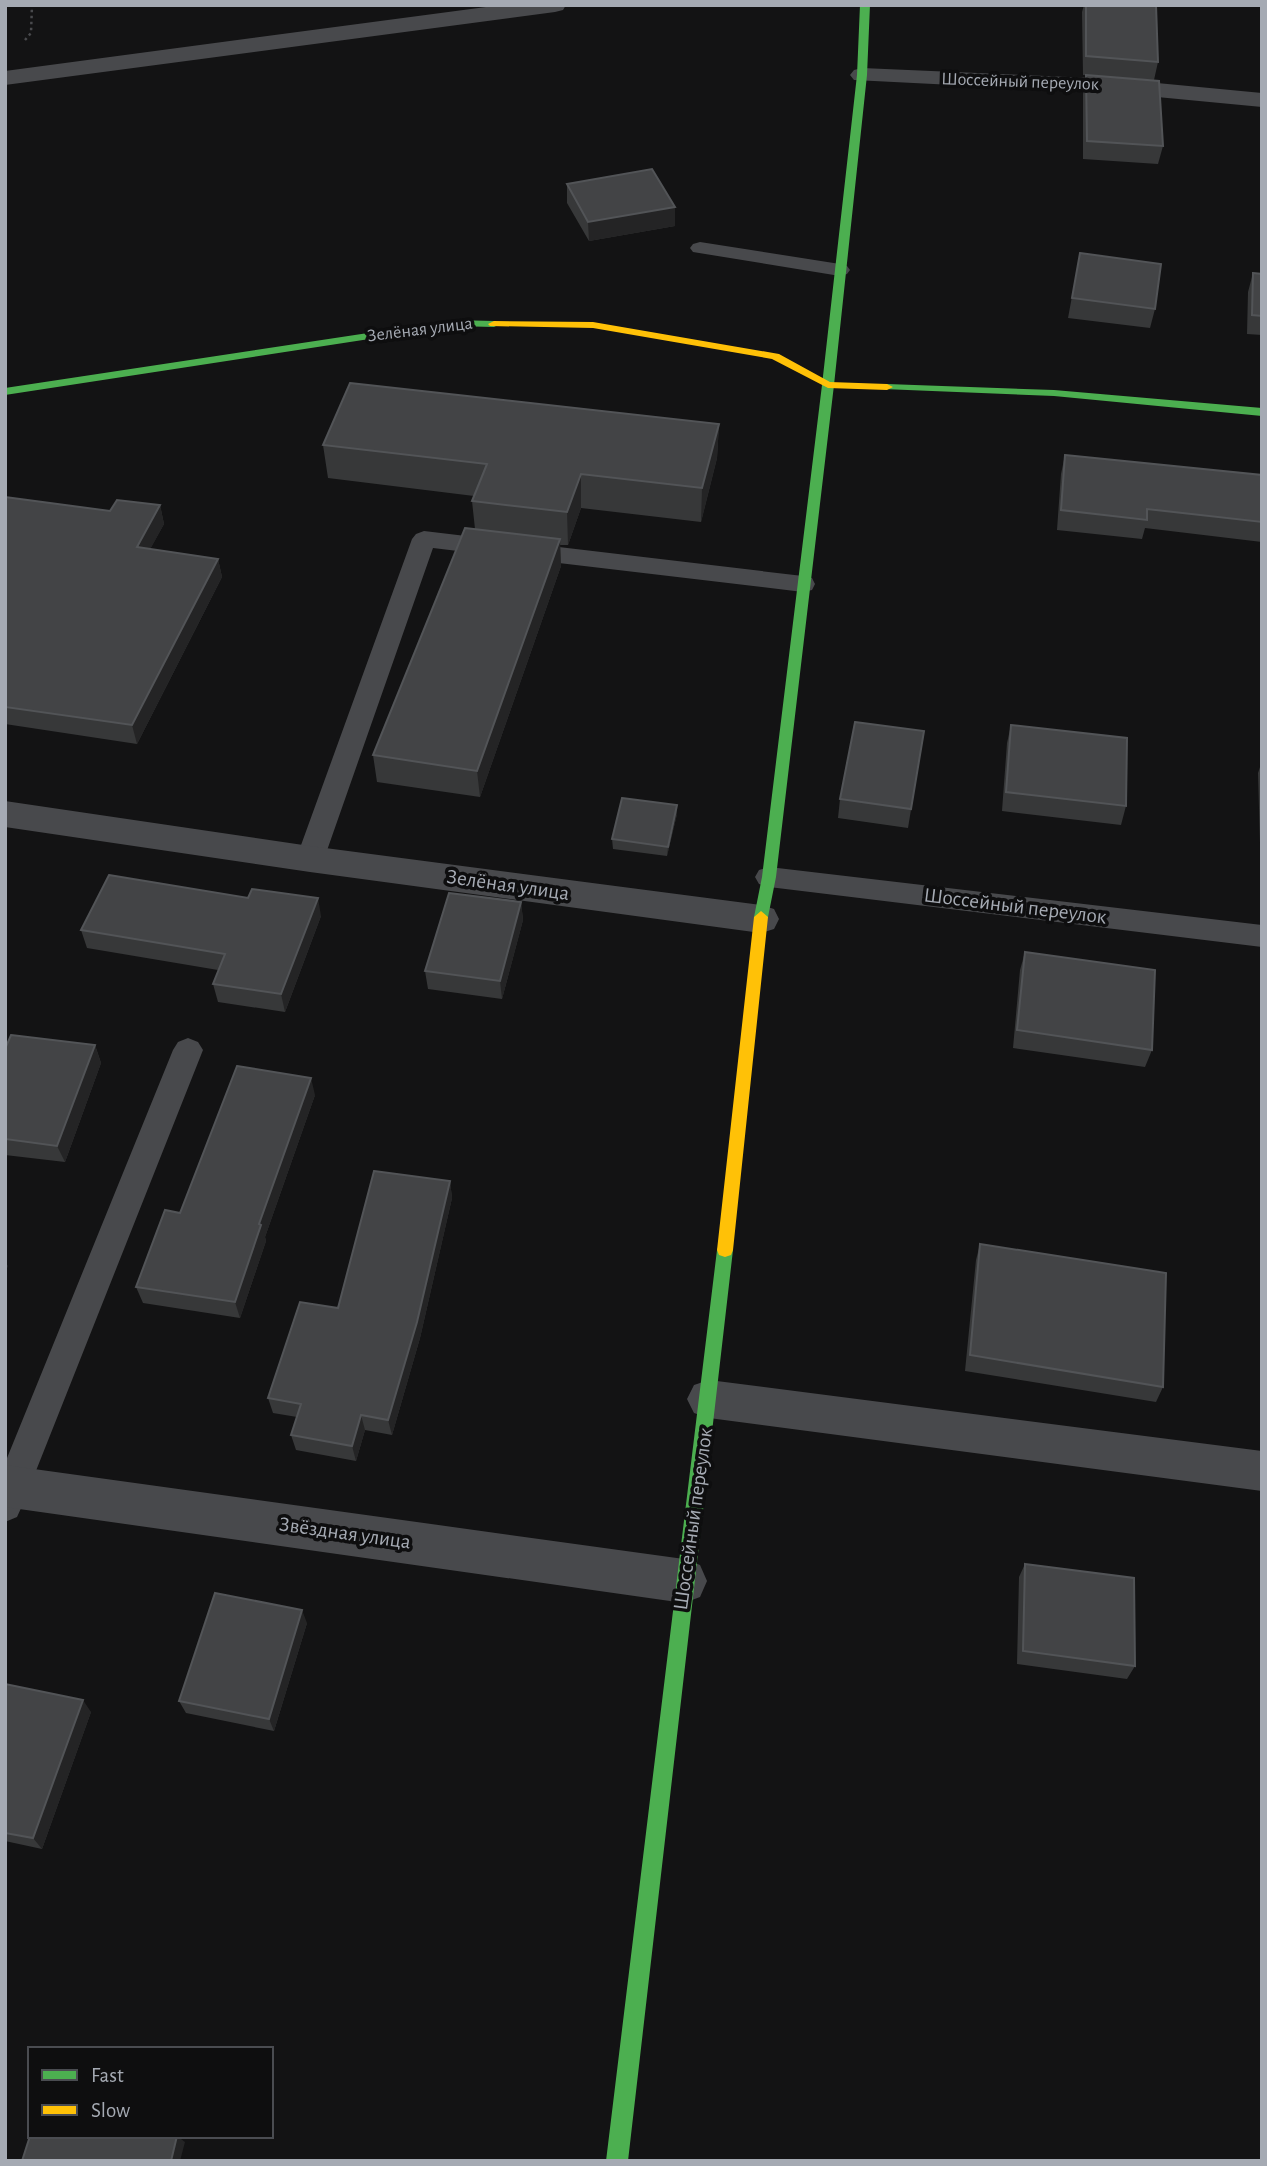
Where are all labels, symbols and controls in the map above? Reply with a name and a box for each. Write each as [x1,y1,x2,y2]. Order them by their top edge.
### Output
street label: Шоссейный переулок [941,70,1100,94]
street label: Зелёная улица [366,315,474,345]
street label: Зелёная улица [445,866,571,904]
street label: Шоссейный переулок [922,884,1108,928]
street label: Шоссейный переулок [670,1426,716,1612]
street label: Звёздная улица [278,1513,413,1553]
legend [28,2047,273,2138]
text: Fast [91,2065,124,2086]
text: Slow [91,2100,130,2121]

